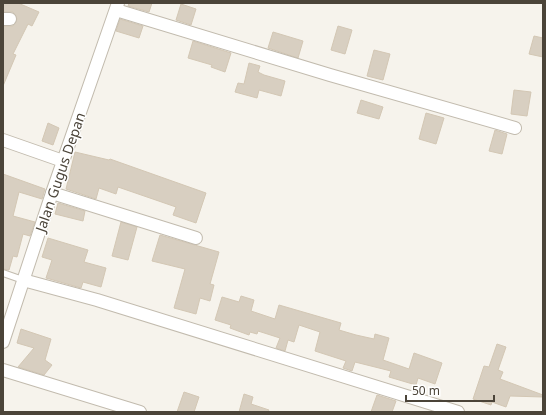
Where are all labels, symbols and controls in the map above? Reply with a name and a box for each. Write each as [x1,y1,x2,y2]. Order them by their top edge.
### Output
street label: Jalan Gugus Depan [30,110,89,236]
scale bar [406,377,494,403]
text: 50 m [412,382,440,399]

